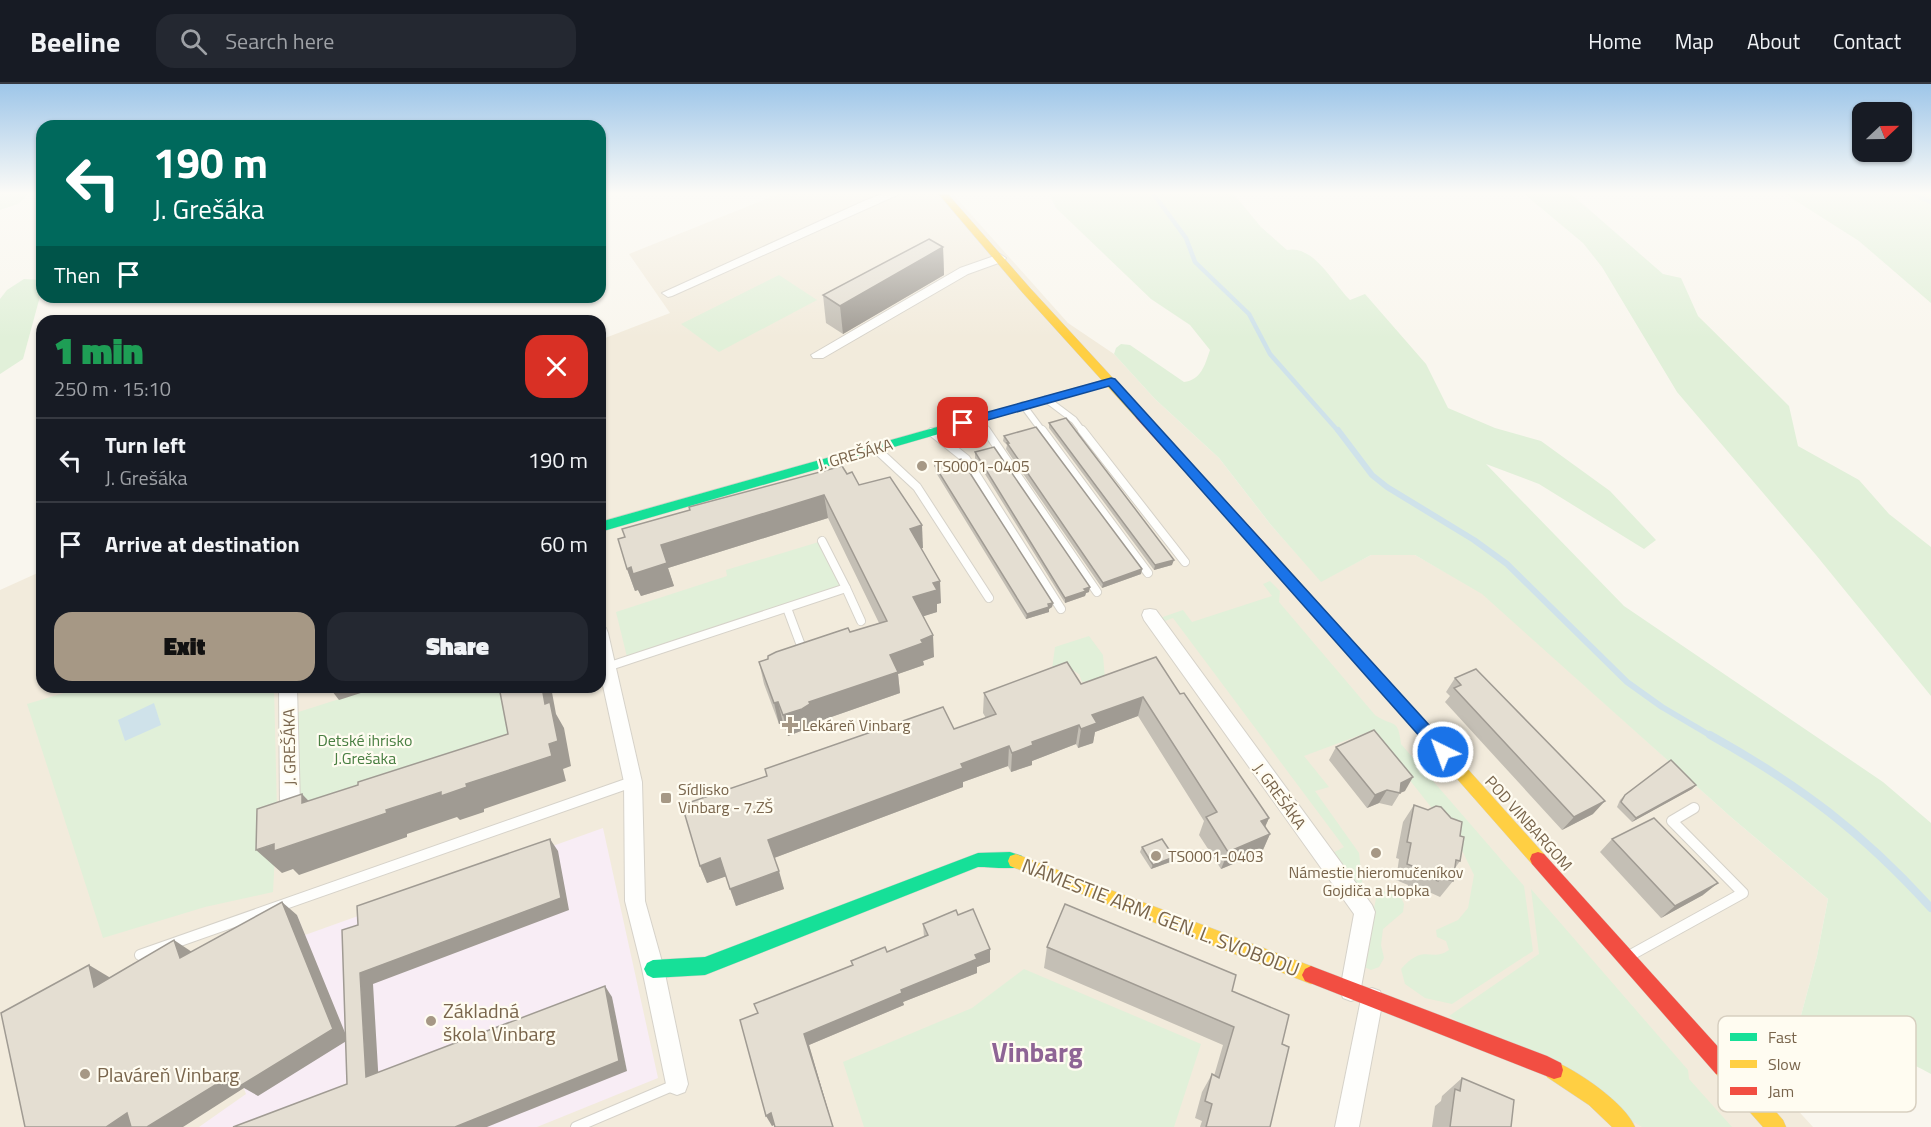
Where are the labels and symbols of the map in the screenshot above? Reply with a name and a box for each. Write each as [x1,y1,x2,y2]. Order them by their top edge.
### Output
north arrow [1852,102,1912,162]
pin [937,397,988,448]
street label: J. GREŠÁKA [815,432,896,476]
place label: TS0001-0405 [934,454,1030,478]
marker: TS0001-0405 [915,459,929,473]
street label: J. GREŠÁKA [276,708,302,786]
place label: Lekáreň Vinbarg [802,713,910,737]
marker: Lekáreň Vinbarg [783,718,797,732]
position arrow [1411,720,1475,784]
park label: Detské ihrisko J.Grešaka [318,728,412,770]
street label: J. GREŠÁKA [1248,758,1313,834]
street label: POD VINBARGOM [1480,770,1578,876]
place label: Sídlisko Vinbarg - 7.ZŠ [678,777,773,819]
marker: Sídlisko Vinbarg - 7.ZŠ [659,791,673,805]
place label: TS0001-0403 [1168,844,1264,868]
marker: Námestie hieromučeníkov Gojdiča a Hopka [1369,846,1383,860]
marker: TS0001-0403 [1149,849,1163,863]
street label: NÁMESTIE ARM. GEN. L. SVOBODU [1018,850,1304,984]
place label: Námestie hieromučeníkov Gojdiča a Hopka [1289,860,1464,902]
place label: Základná škola Vinbarg [443,995,556,1049]
marker: Základná škola Vinbarg [424,1014,438,1028]
legend [1718,1016,1916,1112]
text: Fast [1768,1025,1797,1049]
district label: Vinbarg [991,1031,1083,1072]
text: Slow [1768,1052,1801,1076]
place label: Plaváreň Vinbarg [97,1059,239,1090]
marker: Plaváreň Vinbarg [78,1067,92,1081]
text: Jam [1768,1079,1794,1103]

